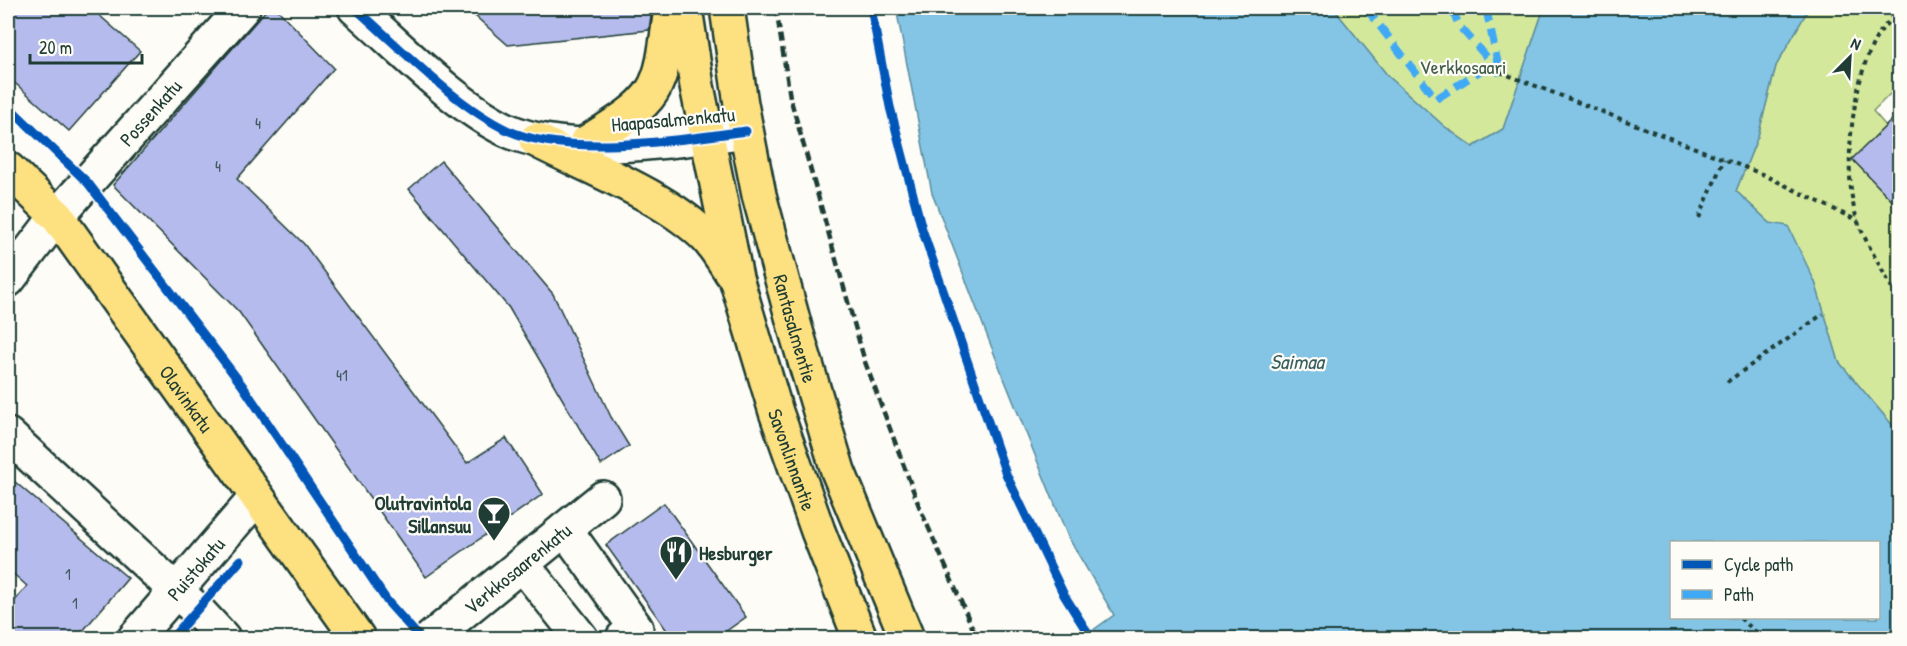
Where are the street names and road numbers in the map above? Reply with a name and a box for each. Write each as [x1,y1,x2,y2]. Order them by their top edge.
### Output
street label: Possenkatu [113,73,187,151]
street label: Haapasalmenkatu [610,100,736,138]
street label: Rantasalmentie [768,271,824,386]
street label: Olavinkatu [154,359,220,438]
street label: Savonlinnantie [762,405,823,514]
street label: Verkkosaarenkatu [458,516,576,620]
street label: Puistokatu [160,531,230,606]

